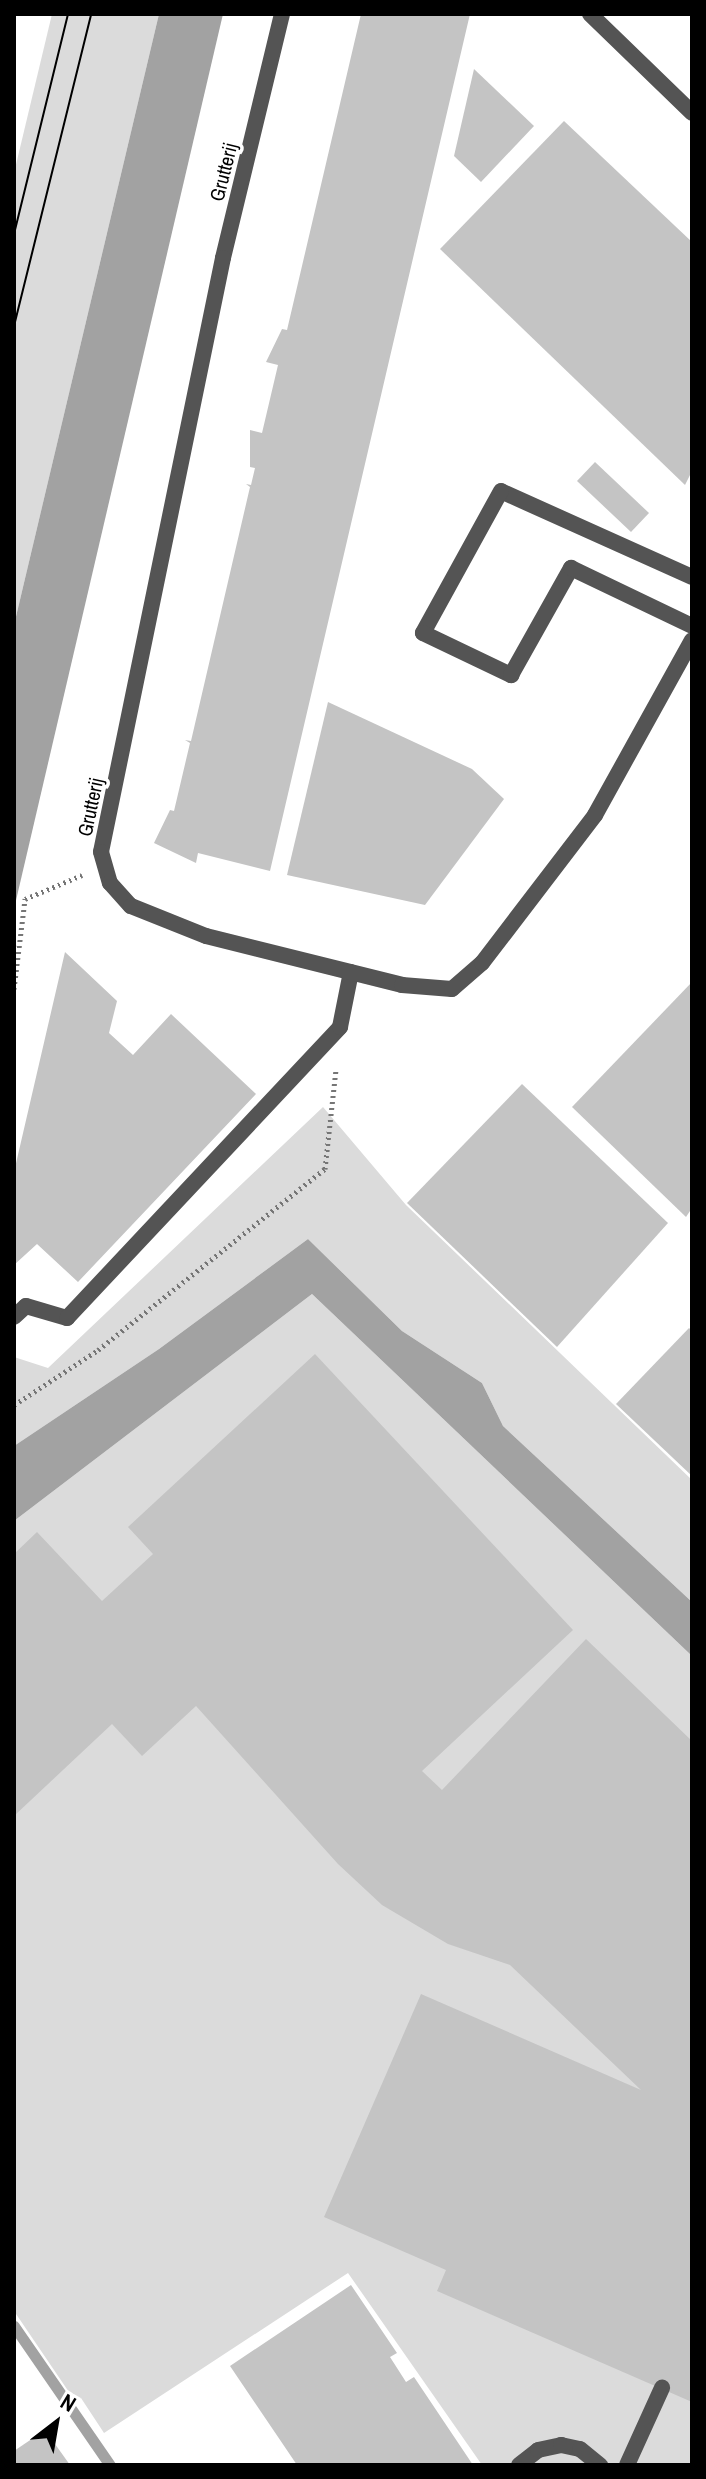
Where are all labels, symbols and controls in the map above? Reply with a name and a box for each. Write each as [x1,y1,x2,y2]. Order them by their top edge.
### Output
street label: Grutterij [204,140,242,204]
street label: Grutterij [72,776,108,838]
north arrow [16,2383,96,2463]
text: N [55,2386,82,2419]

